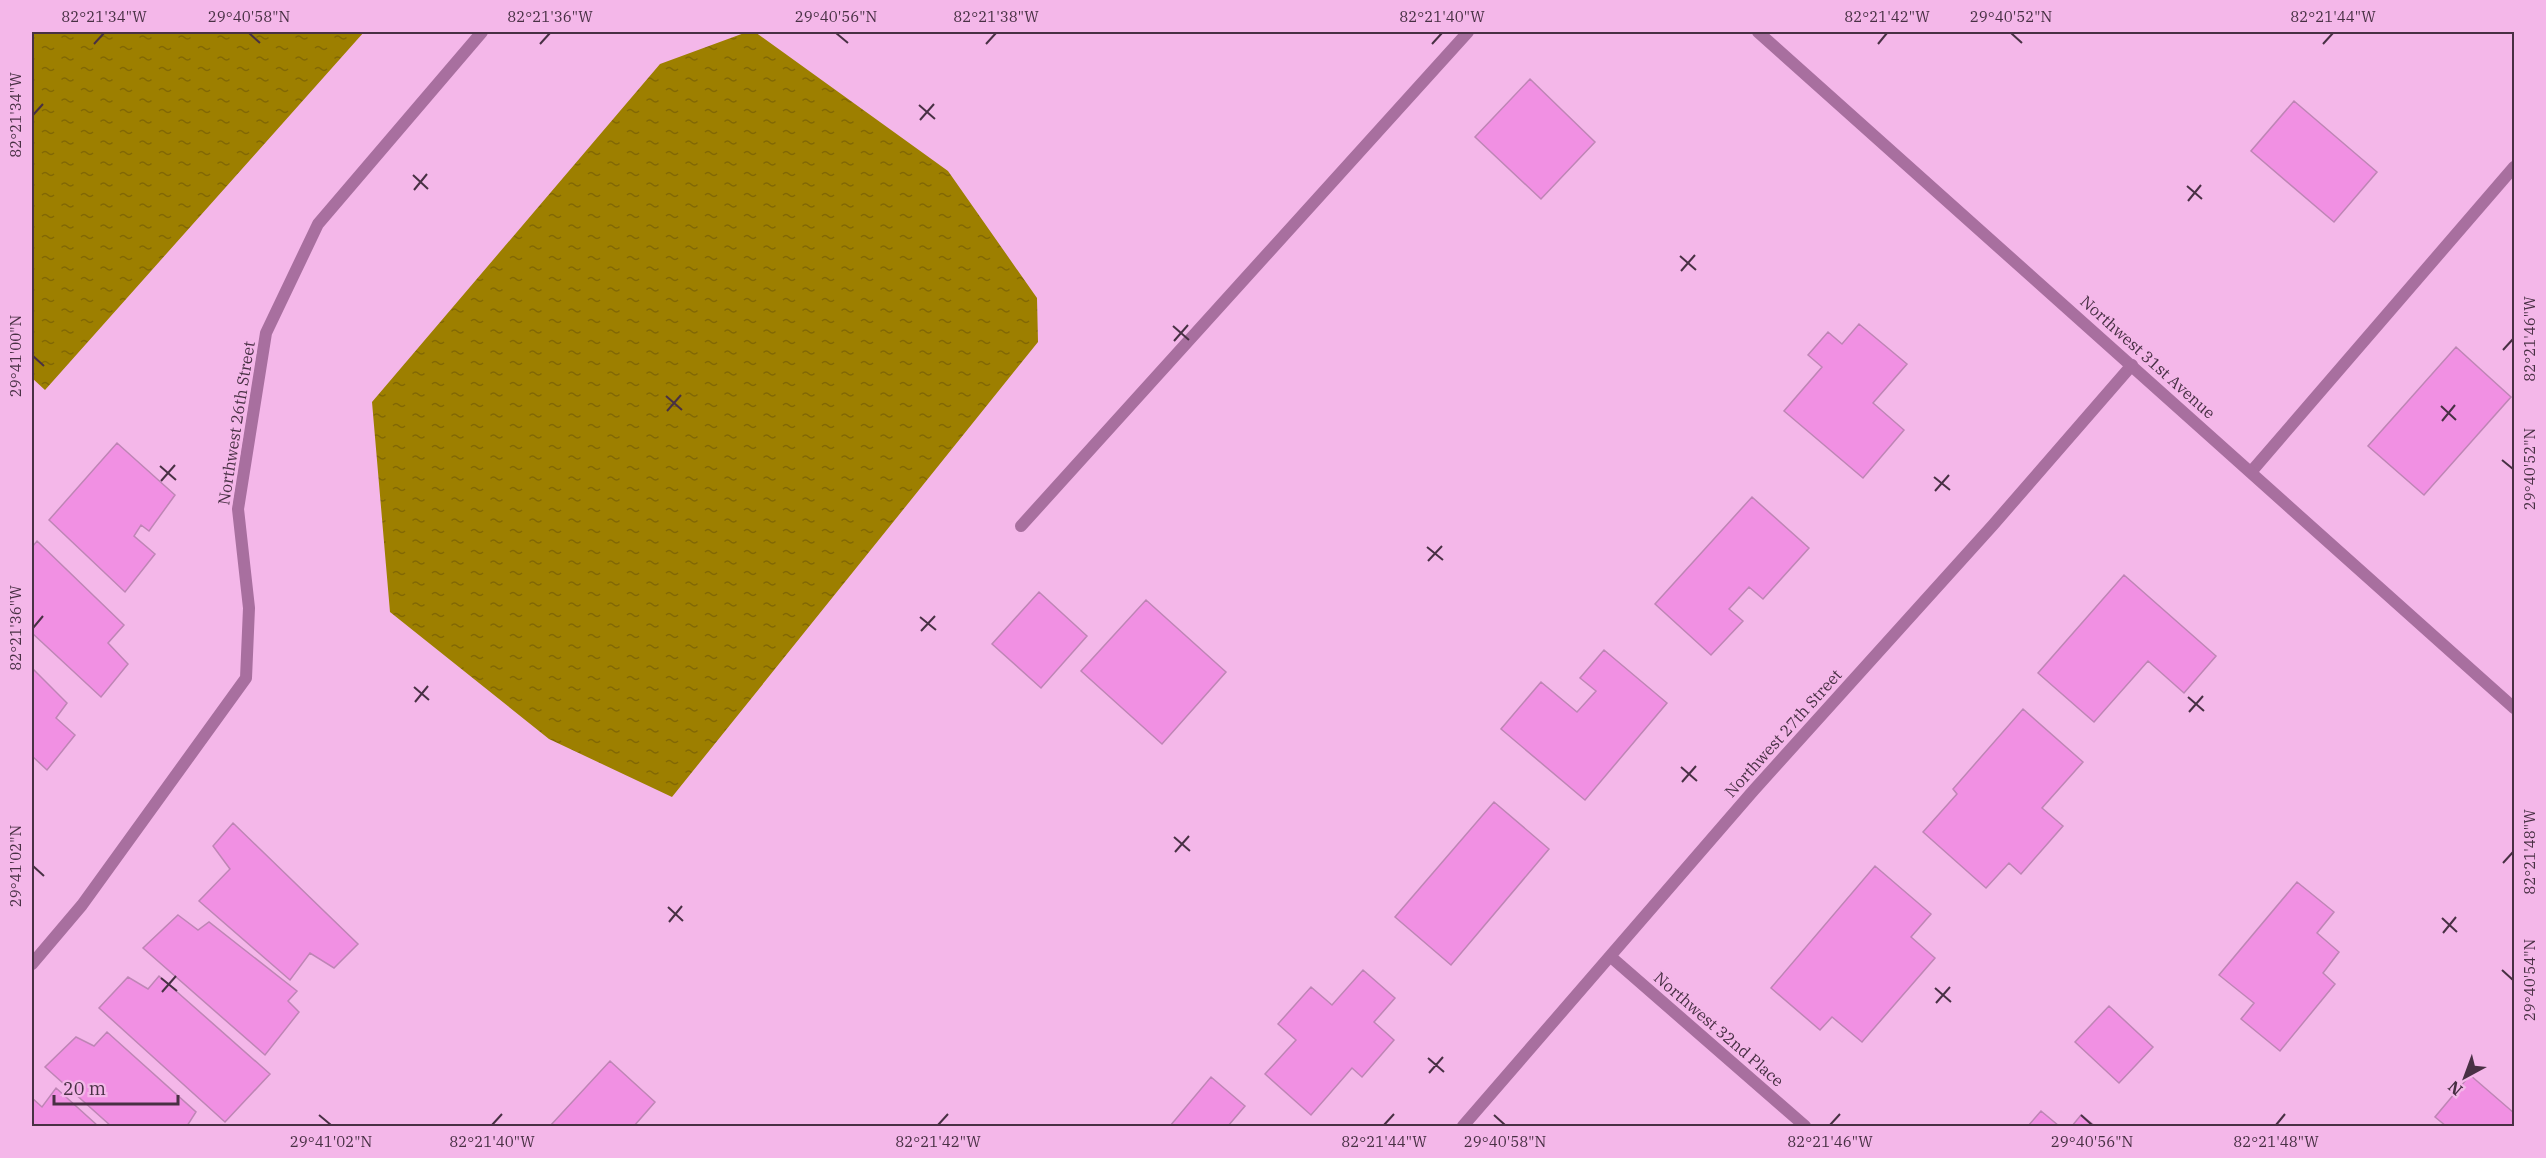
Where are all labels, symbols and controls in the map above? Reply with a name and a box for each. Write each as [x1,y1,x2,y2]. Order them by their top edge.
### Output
text: 82°21'34"W [61,7,147,26]
text: 29°40'58"N [208,7,290,26]
text: 82°21'36"W [507,7,593,26]
text: 29°40'56"N [795,7,877,26]
text: 82°21'38"W [953,7,1039,26]
text: 82°21'40"W [1399,7,1485,26]
text: 82°21'42"W [1844,7,1930,26]
text: 29°40'52"N [1970,7,2052,26]
text: 82°21'44"W [2290,7,2376,26]
text: 82°21'34"W [6,72,25,158]
street label: Northwest 31st Avenue [2076,291,2220,423]
text: 82°21'46"W [2520,296,2539,382]
text: 29°41'00"N [6,315,25,397]
street label: Northwest 26th Street [213,339,259,506]
text: 29°40'52"N [2520,428,2539,510]
text: 82°21'36"W [6,585,25,671]
street label: Northwest 27th Street [1720,665,1846,801]
text: 82°21'48"W [2520,809,2539,895]
text: 29°41'02"N [6,825,25,907]
text: 29°40'54"N [2520,939,2539,1021]
street label: Northwest 32nd Place [1650,967,1788,1091]
north arrow [2435,1047,2495,1107]
scale bar [54,1068,178,1106]
text: 20 m [63,1077,106,1100]
text: N [2444,1077,2466,1100]
text: 29°41'02"N [290,1132,372,1151]
text: 82°21'40"W [449,1132,535,1151]
text: 82°21'42"W [895,1132,981,1151]
text: 82°21'44"W [1341,1132,1427,1151]
text: 29°40'58"N [1464,1132,1546,1151]
text: 82°21'46"W [1787,1132,1873,1151]
text: 29°40'56"N [2051,1132,2133,1151]
text: 82°21'48"W [2233,1132,2319,1151]

